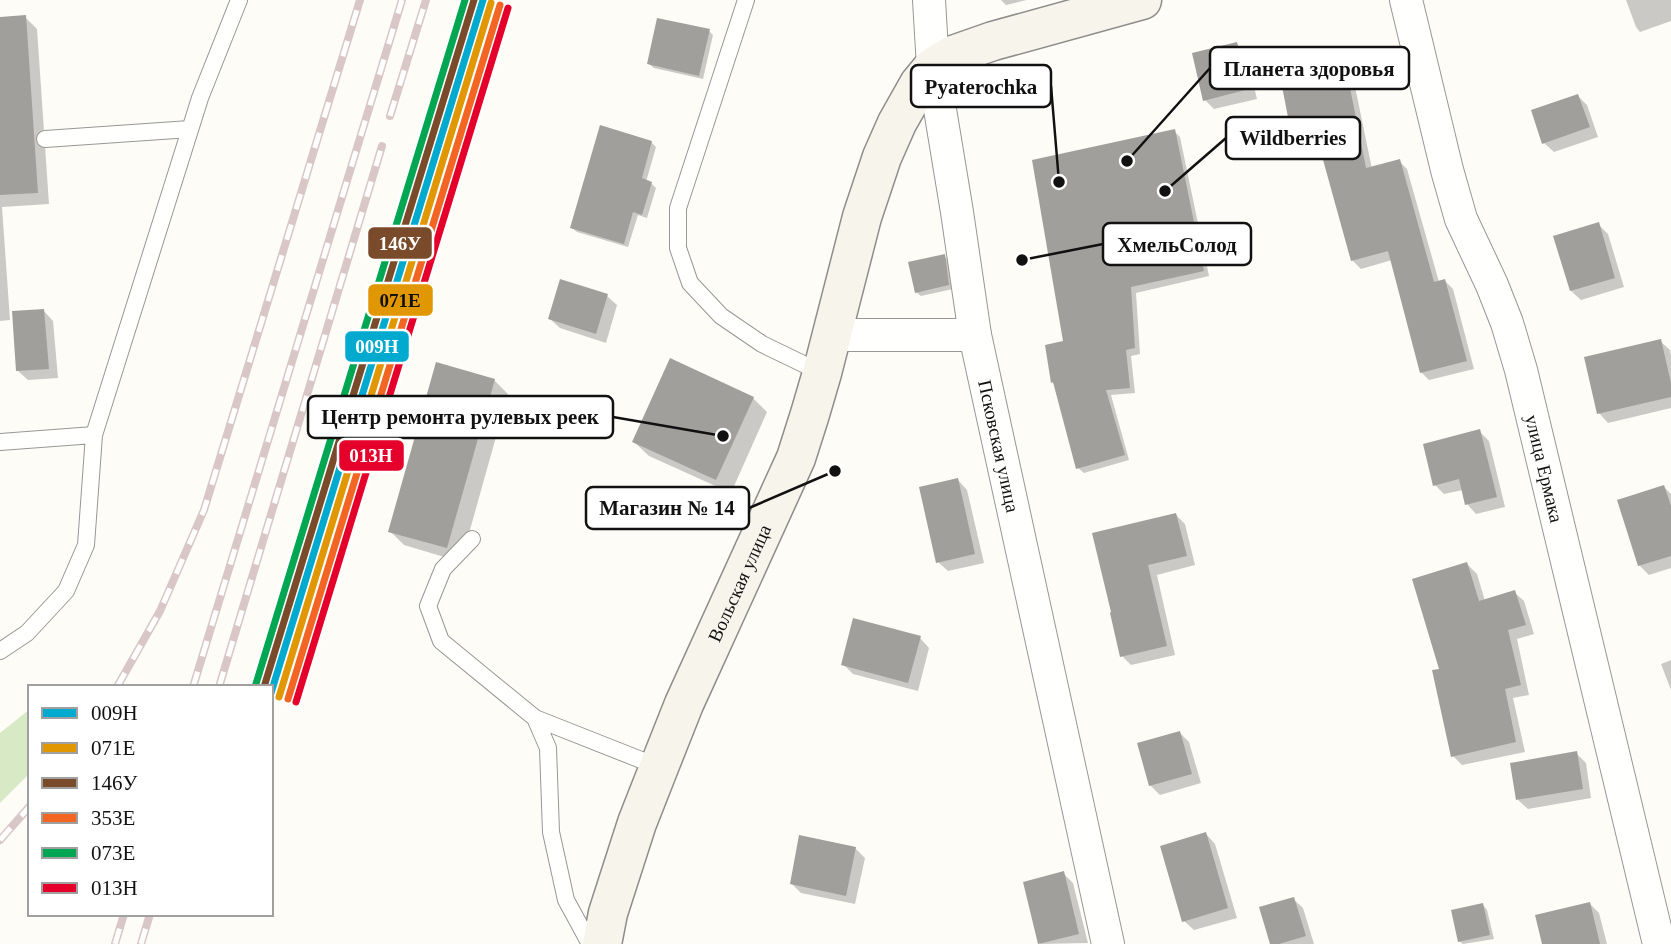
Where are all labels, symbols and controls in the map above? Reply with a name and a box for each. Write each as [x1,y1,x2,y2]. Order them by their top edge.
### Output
callout: Планета здоровья [1210,47,1409,89]
text: Планета здоровья [1223,57,1395,81]
callout: Pyaterochka [911,65,1051,107]
text: Pyaterochka [925,75,1038,99]
callout: Wildberries [1226,117,1360,159]
text: Wildberries [1240,126,1346,150]
callout: ХмельСолод [1103,223,1251,265]
line badge: 146У [367,226,433,260]
text: 146У [379,233,421,254]
text: ХмельСолод [1117,233,1237,257]
line badge: 071Е [367,283,434,317]
text: 071Е [379,290,421,311]
line badge: 009Н [344,330,410,363]
text: 009Н [355,336,399,357]
street label: Псковская улица [975,378,1024,515]
callout: Центр ремонта рулевых реек [308,396,613,438]
text: Центр ремонта рулевых реек [321,405,600,429]
street label: улица Ермака [1522,412,1568,525]
line badge: 013Н [338,439,405,472]
text: 013Н [349,445,393,466]
callout: Магазин № 14 [586,487,749,529]
text: Магазин № 14 [599,496,735,520]
street label: Вольская улица [703,521,775,645]
legend [28,685,273,916]
text: 009Н [91,701,138,725]
text: 071Е [91,736,135,760]
text: 146У [91,771,138,795]
text: 353Е [91,806,135,830]
text: 073Е [91,841,135,865]
text: 013Н [91,876,138,900]

